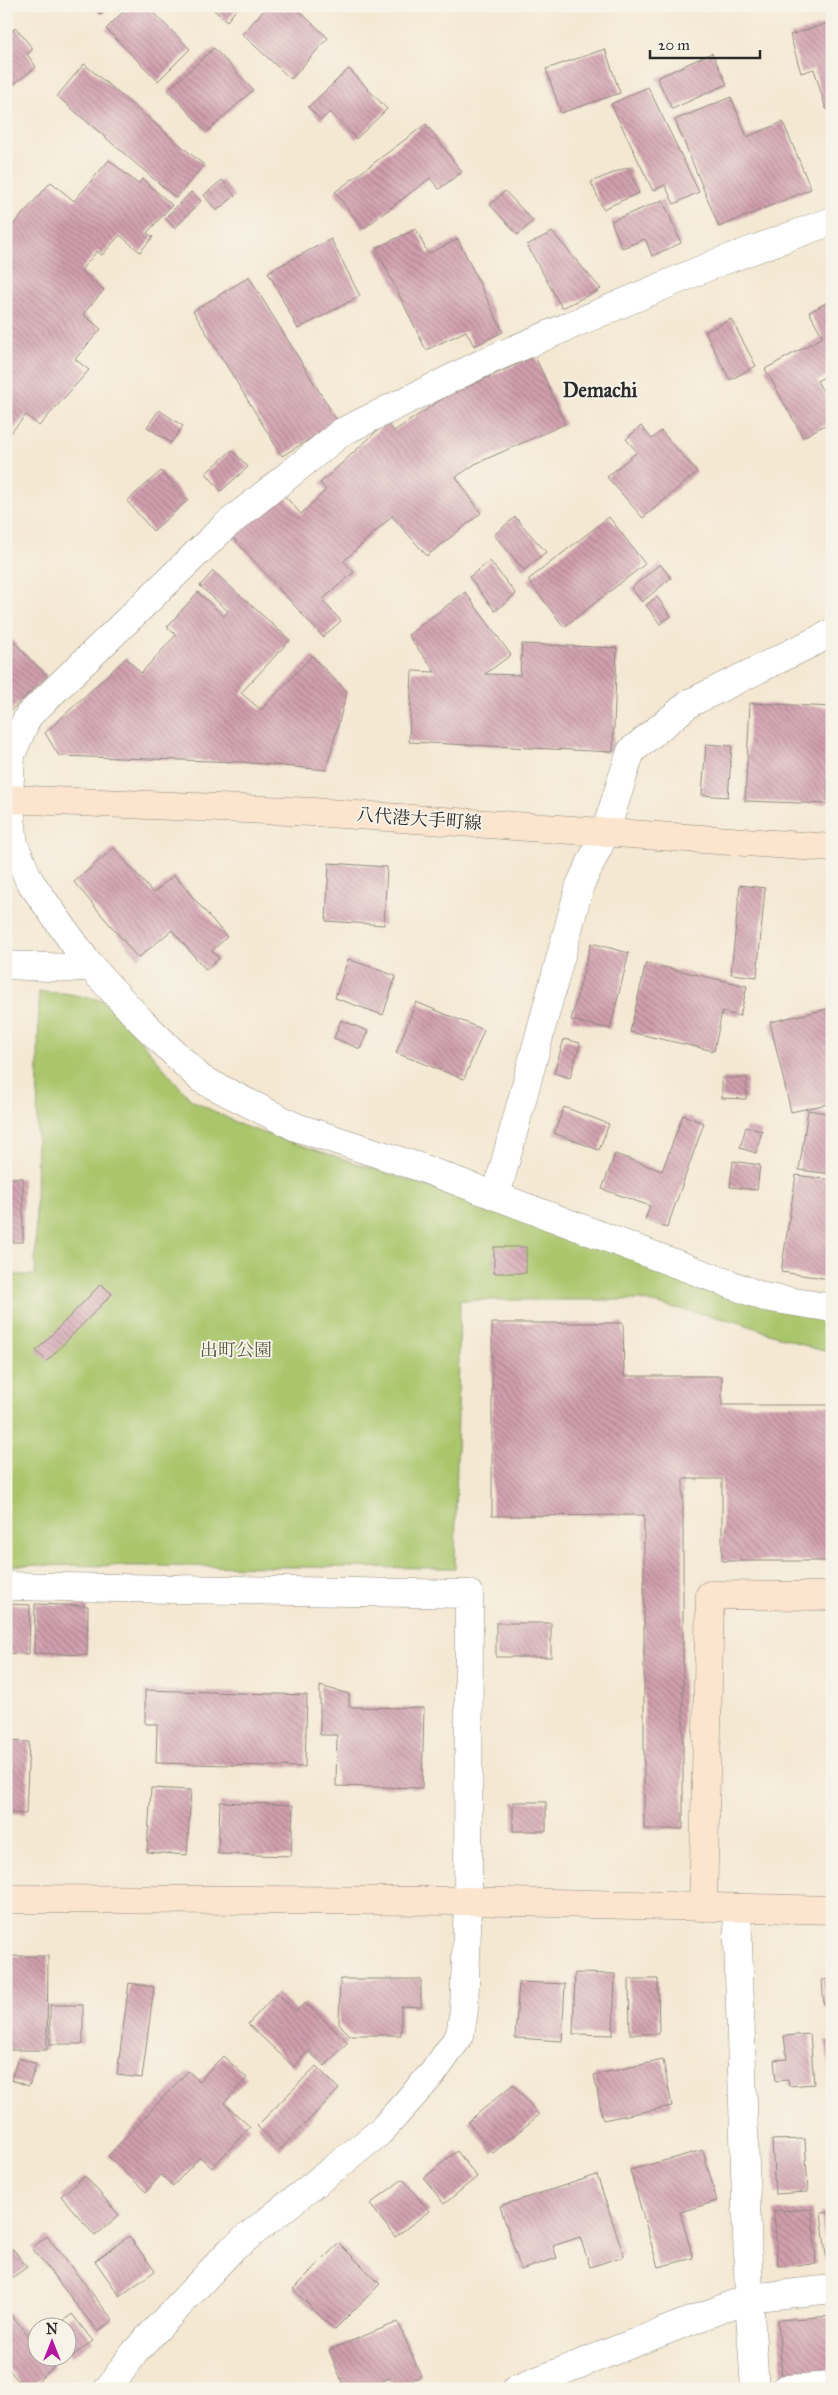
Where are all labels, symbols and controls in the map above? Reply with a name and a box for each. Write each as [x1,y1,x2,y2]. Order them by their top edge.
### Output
scale bar [650,28,760,60]
text: 20 m [658,36,690,54]
district label: Demachi [563,378,638,402]
street label: 八代港大手町線 [355,804,483,834]
park label: 出町公園 [200,1339,272,1361]
north arrow [28,2318,78,2368]
text: N [46,2321,58,2338]

